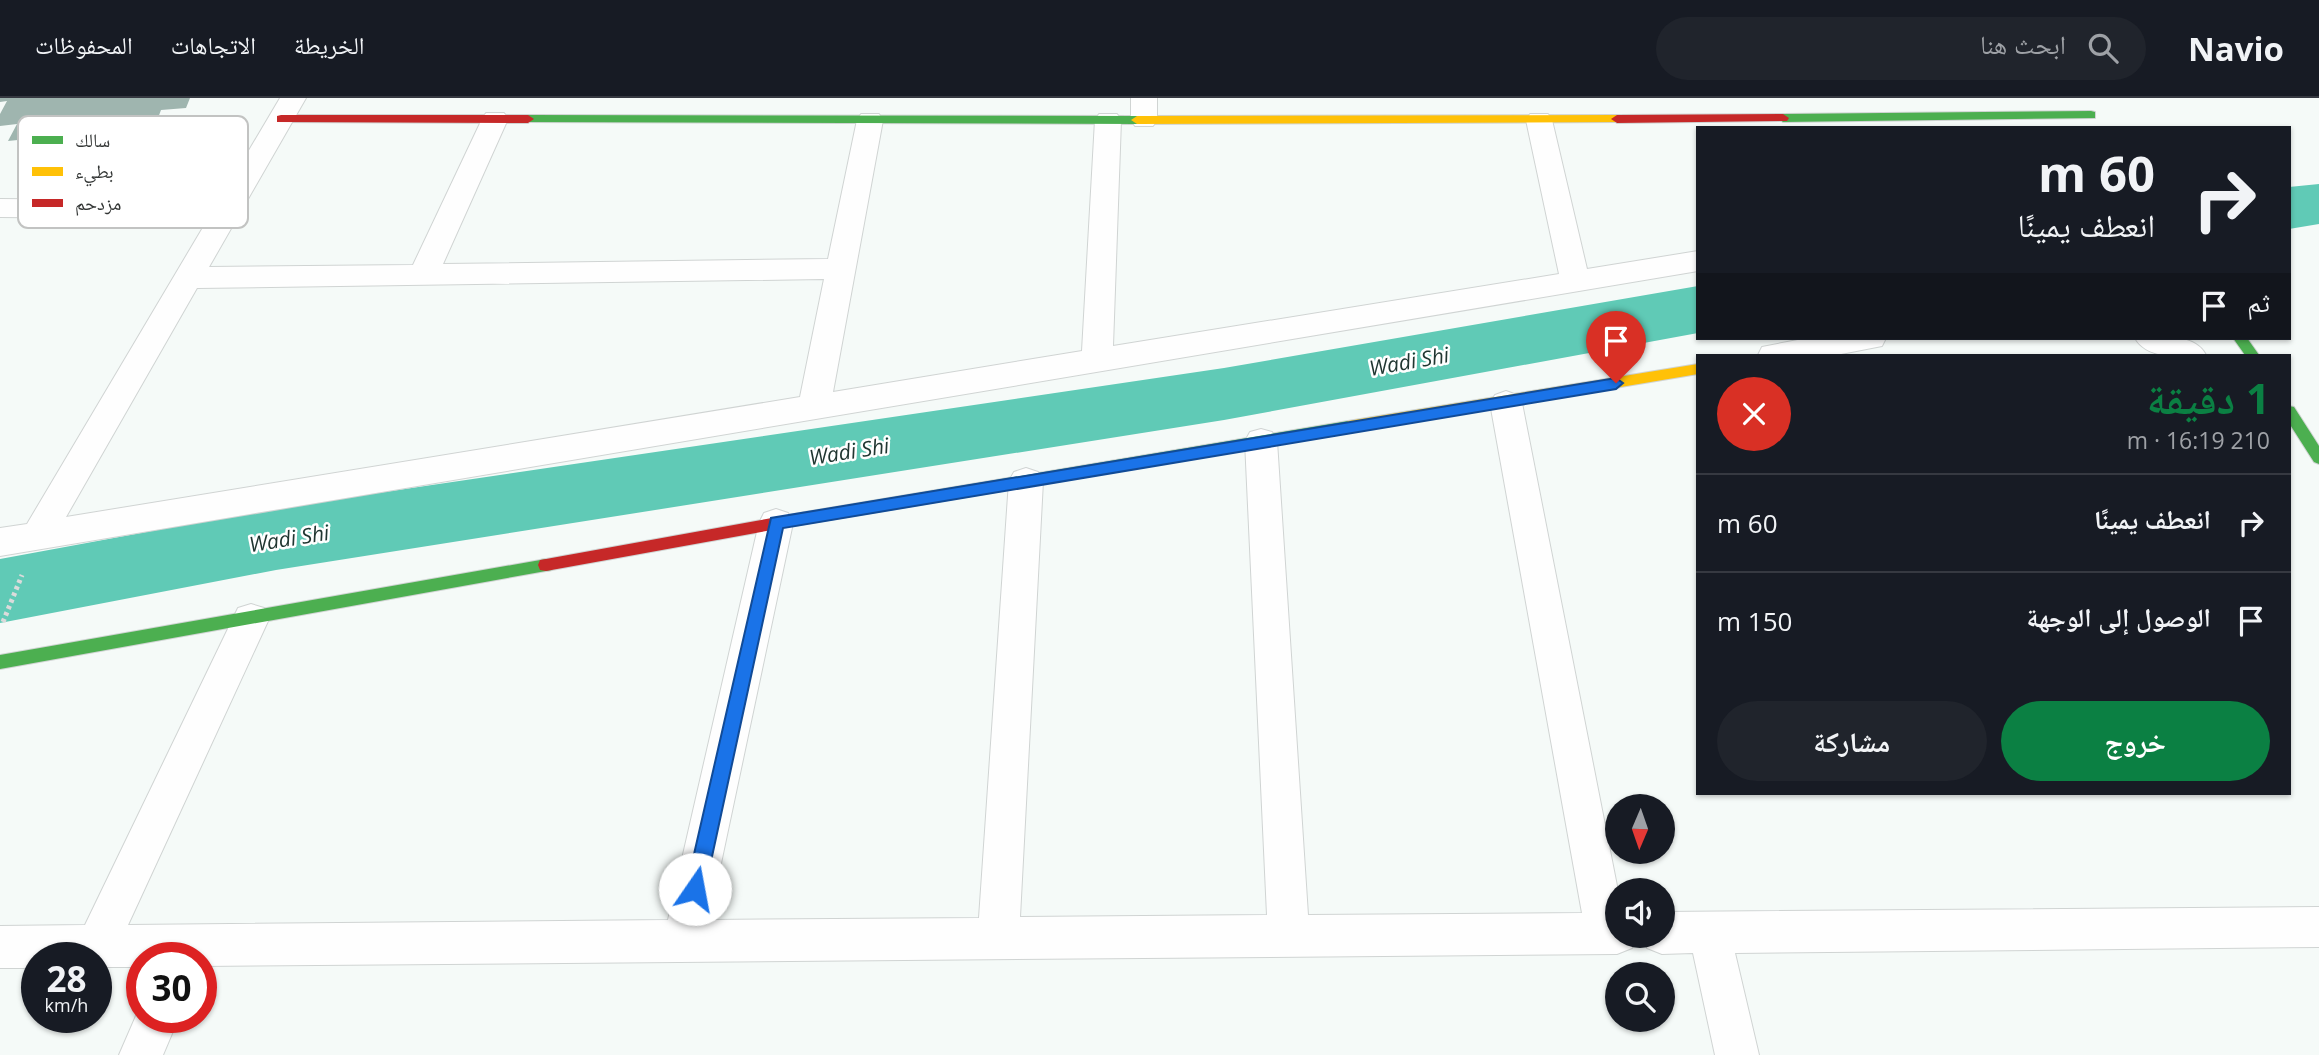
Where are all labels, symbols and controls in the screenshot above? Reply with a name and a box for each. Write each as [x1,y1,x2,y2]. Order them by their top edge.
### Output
search box [1656,17,2146,80]
text: ابحث هنا [1980,26,2066,62]
text: Navio [2188,26,2284,71]
text: المحفوظات [35,28,133,61]
text: الاتجاهات [171,28,256,61]
text: الخريطة [294,28,365,61]
icon: search [2084,29,2122,67]
legend [18,116,248,228]
text: سالك [75,127,110,153]
text: 60 m [2038,140,2155,206]
icon: right [2179,154,2270,245]
text: بطيء [75,158,114,187]
text: مزدحم [75,190,121,216]
text: انعطف يمينًا [2018,203,2155,246]
text: ثم [2247,284,2270,320]
icon: arrive [2195,287,2233,325]
pin [1586,311,1646,383]
icon: arrive [1597,322,1635,360]
water label: Wadi Shi [1367,340,1452,382]
text: 1 دقيقة [2147,369,2270,426]
button: close [1717,377,1791,451]
text: 210 m · 16:19 [2127,424,2270,456]
water label: Wadi Shi [807,431,892,471]
text: انعطف يمينًا [2094,501,2211,537]
icon: right [2232,504,2270,542]
text: 60 m [1717,505,1778,541]
water label: Wadi Shi [247,518,332,558]
text: الوصول إلى الوجهة [2027,599,2211,635]
icon: arrive [2232,602,2270,640]
text: 150 m [1717,603,1792,639]
button: مشاركة [1717,701,1987,781]
button: خروج [2001,701,2270,781]
north arrow [1605,794,1675,864]
map controls [1605,794,1675,1032]
position arrow [658,852,732,926]
button: sound [1605,878,1675,948]
speed limit sign: 30 [126,942,217,1033]
text: 28 [46,955,87,1002]
button: search [1605,962,1675,1032]
text: km/h [45,993,88,1017]

